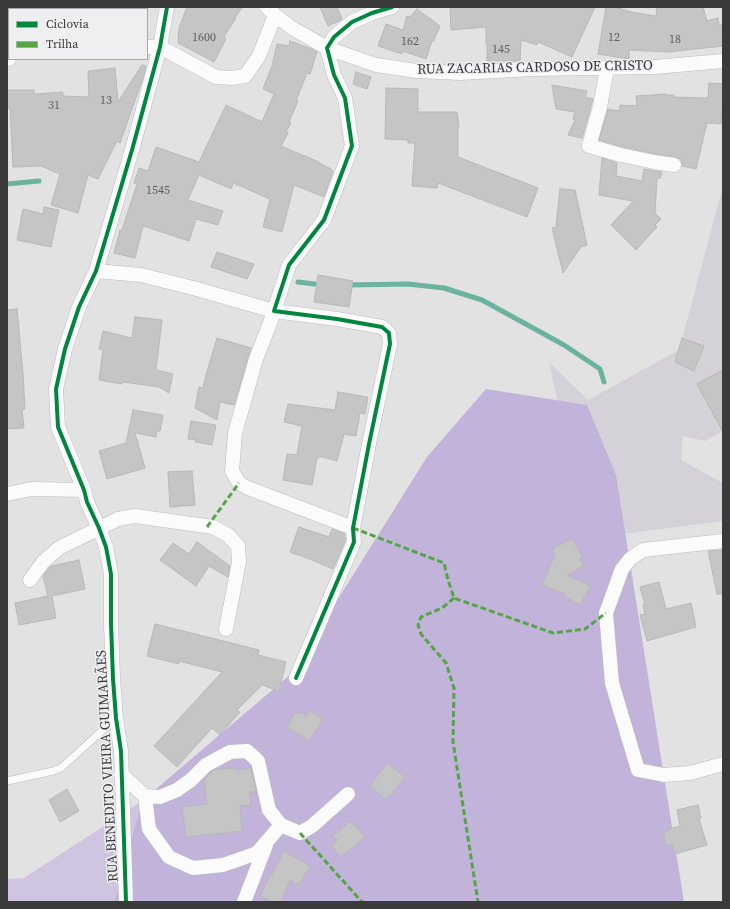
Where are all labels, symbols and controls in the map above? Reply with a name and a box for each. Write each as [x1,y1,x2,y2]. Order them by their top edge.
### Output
legend [8,8,148,60]
text: Ciclovia [46,16,89,32]
house number: 1600 [192,31,216,45]
house number: 12 [608,31,620,45]
house number: 18 [669,33,681,47]
house number: 162 [401,35,419,49]
text: Trilha [46,36,78,52]
house number: 145 [492,43,510,57]
street label: RUA ZACARIAS CARDOSO DE CRISTO [417,58,653,78]
house number: 13 [100,94,112,108]
house number: 31 [48,99,60,113]
house number: 1545 [146,184,170,198]
street label: RUA BENEDITO VIEIRA GUIMARÃES [94,650,122,882]

